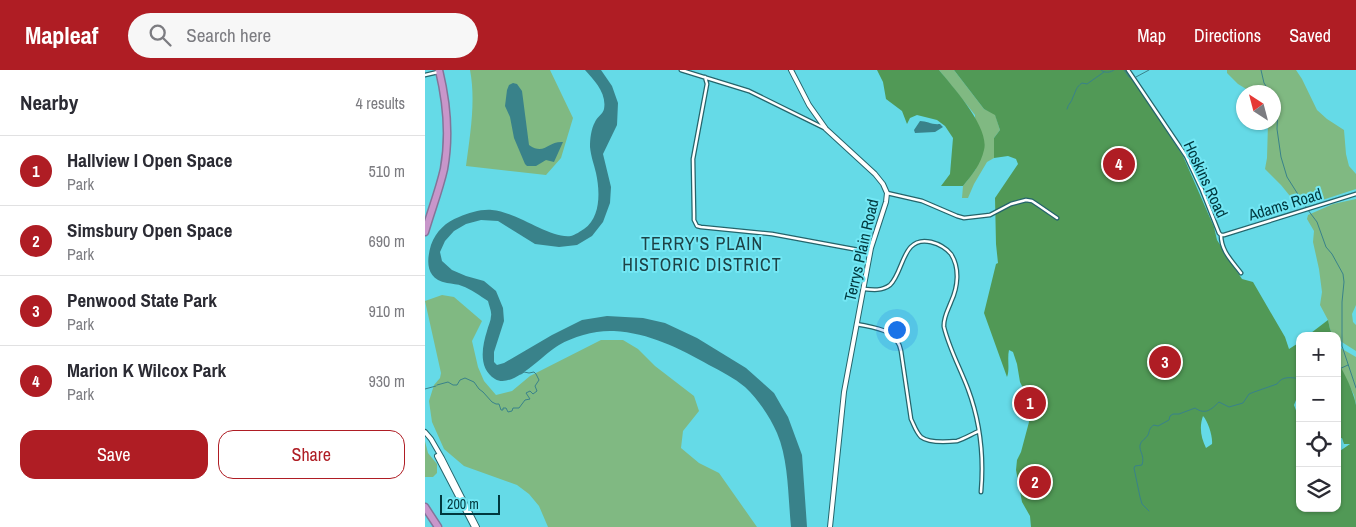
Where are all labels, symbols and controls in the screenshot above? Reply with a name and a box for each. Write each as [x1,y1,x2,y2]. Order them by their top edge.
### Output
search box [128,13,478,58]
text: Mapleaf [25,19,98,51]
icon: search [146,21,174,49]
text: Search here [186,22,271,48]
text: Map [1137,23,1166,48]
text: Directions [1194,23,1261,48]
text: Saved [1289,23,1331,48]
north arrow [1236,85,1281,130]
text: Nearby [20,88,78,117]
text: 4 results [355,92,405,114]
street label: Hoskins Road [1179,137,1233,221]
pin: 4 [1103,145,1135,183]
text: Hallview I Open Space [67,147,232,173]
text: 1 [32,160,40,182]
text: 510 m [369,160,405,182]
text: Park [67,173,94,195]
street label: Adams Road [1245,182,1324,226]
street label: Terrys Plain Road [839,197,883,303]
text: Simsbury Open Space [67,217,232,243]
text: 2 [32,230,40,252]
text: 690 m [369,230,405,252]
district label: TERRY'S PLAIN HISTORIC DISTRICT [622,231,782,277]
text: Park [67,243,94,265]
text: Penwood State Park [67,287,217,313]
text: 3 [32,300,40,322]
text: 910 m [369,300,405,322]
text: Park [67,313,94,335]
your location [884,317,910,343]
map controls [1296,332,1341,512]
button: + [1296,332,1341,377]
pin: 3 [1149,343,1181,381]
text: Marion K Wilcox Park [67,357,226,383]
text: 4 [32,370,40,392]
text: 930 m [369,370,405,392]
button: − [1296,377,1341,422]
text: Park [67,383,94,405]
pin: 1 [1014,384,1046,422]
button: locate [1296,422,1341,467]
button: Save [20,430,208,479]
button: Share [218,430,405,479]
pin: 2 [1019,463,1051,501]
button: layers [1296,467,1341,512]
scale bar [440,492,500,515]
text: 200 m [447,495,479,513]

